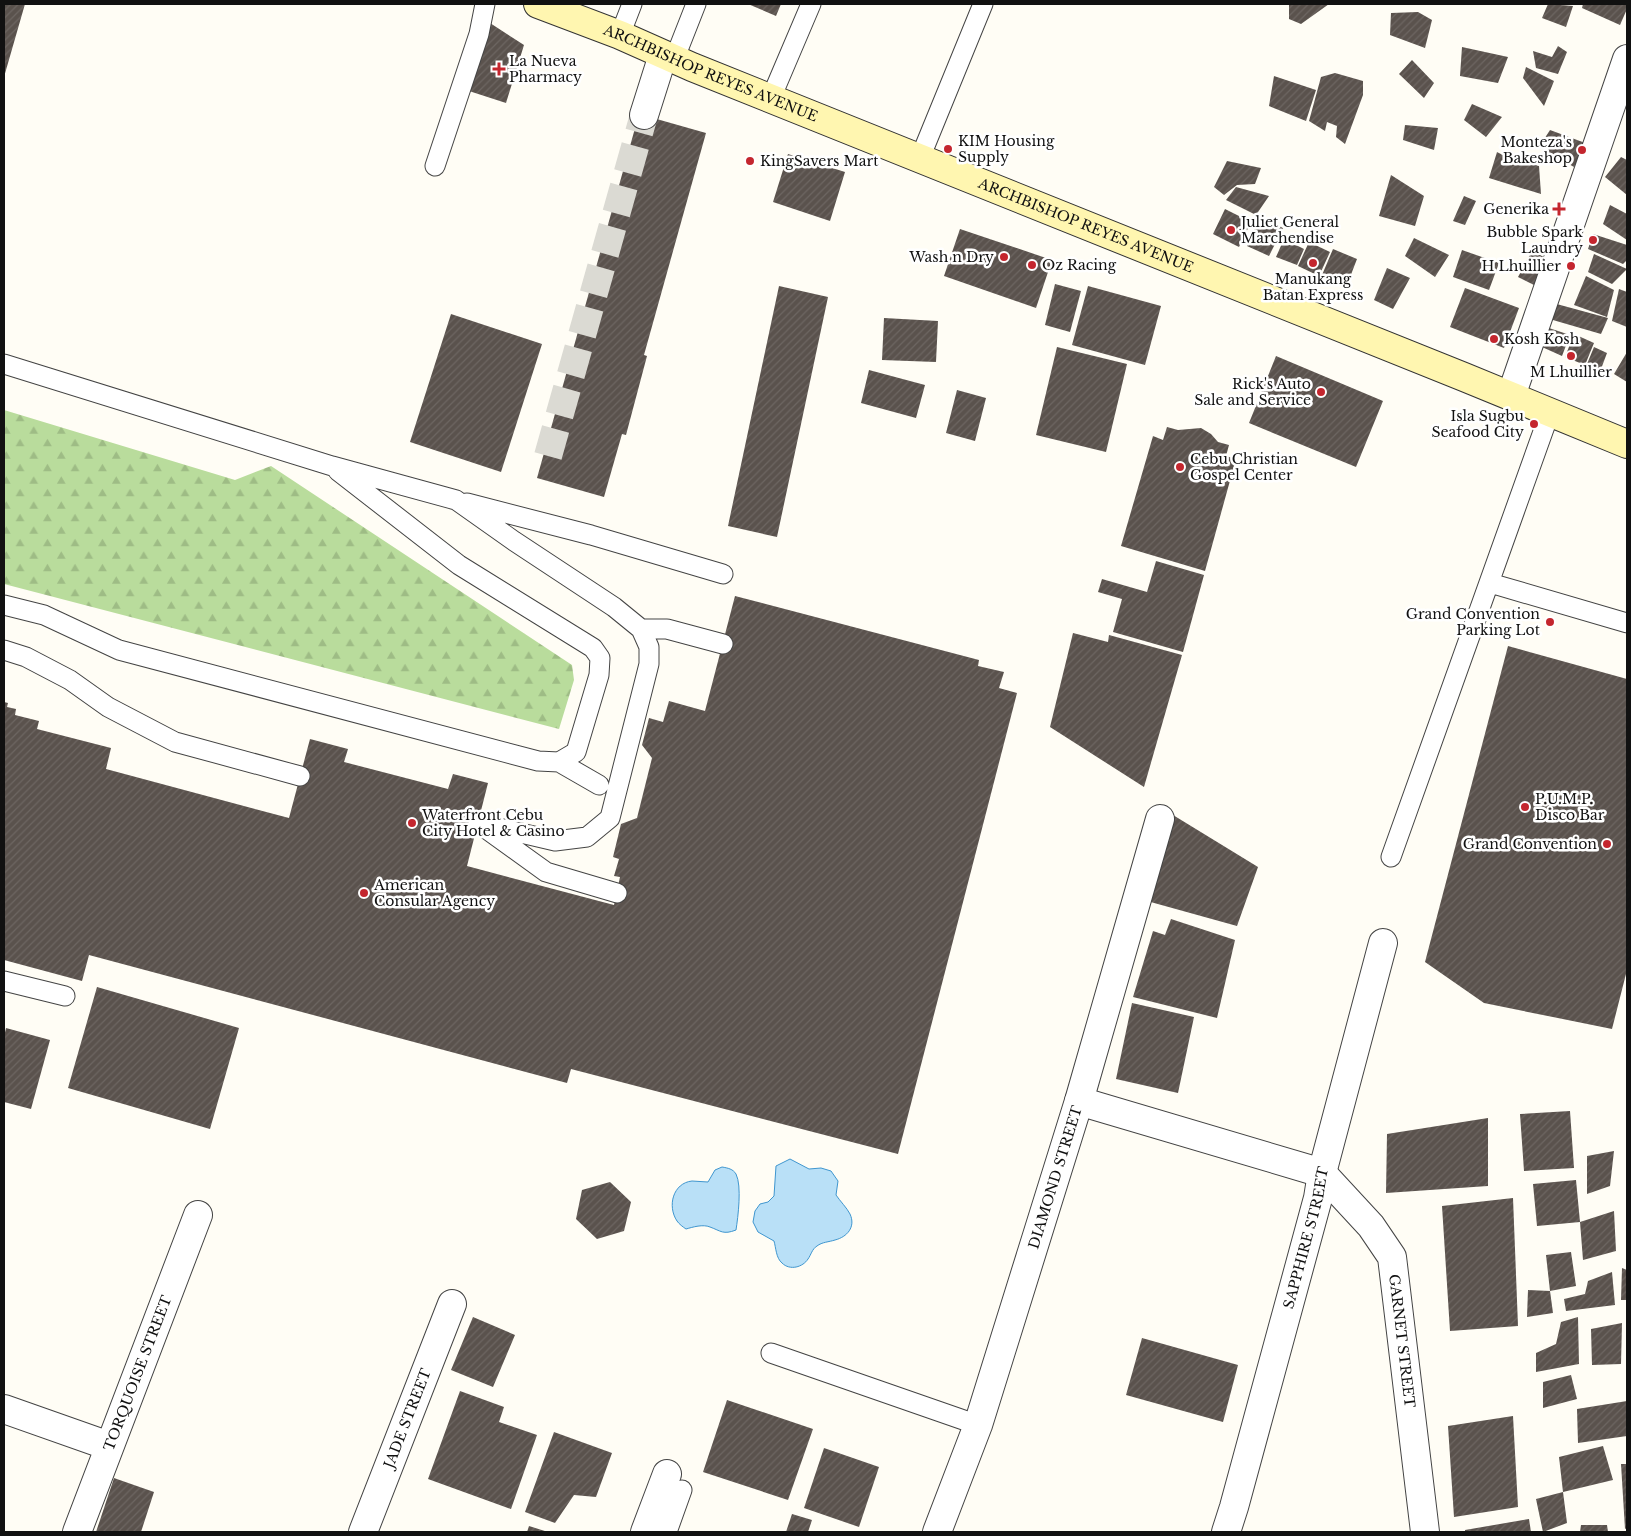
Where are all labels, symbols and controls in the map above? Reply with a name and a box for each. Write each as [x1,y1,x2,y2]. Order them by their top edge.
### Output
street label: ARCHBISHOP REYES AVENUE [600,20,820,126]
place label: La Nueva Pharmacy [509,52,582,86]
marker: La Nueva Pharmacy [493,63,505,75]
place label: KIM Housing Supply [958,132,1055,166]
place label: Monteza's Bakeshop [1501,133,1572,167]
marker: KIM Housing Supply [942,143,954,155]
marker: Monteza's Bakeshop [1576,144,1588,156]
place label: KingSavers Mart [760,152,879,170]
marker: KingSavers Mart [744,155,756,167]
street label: ARCHBISHOP REYES AVENUE [975,174,1196,276]
place label: Generika [1483,200,1549,218]
marker: Generika [1553,203,1565,215]
place label: Juliet General Marchendise [1239,213,1340,247]
place label: Bubble Spark Laundry [1487,223,1583,257]
marker: Juliet General Marchendise [1225,224,1237,236]
marker: Bubble Spark Laundry [1587,234,1599,246]
place label: Wash n Dry [908,248,994,266]
marker: Wash n Dry [998,251,1010,263]
place label: Oz Racing [1042,256,1117,274]
marker: Manukang Batan Express [1307,257,1319,269]
place label: H Lhuillier [1481,257,1561,275]
marker: Oz Racing [1026,259,1038,271]
marker: H Lhuillier [1565,260,1577,272]
place label: Manukang Batan Express [1263,270,1363,304]
place label: Kosh Kosh [1504,330,1580,348]
marker: Kosh Kosh [1488,333,1500,345]
marker: M Lhuillier [1565,350,1577,362]
place label: M Lhuillier [1530,363,1612,381]
place label: Rick's Auto Sale and Service [1194,375,1311,409]
marker: Rick's Auto Sale and Service [1315,386,1327,398]
place label: Isla Sugbu Seafood City [1432,407,1525,441]
marker: Isla Sugbu Seafood City [1528,418,1540,430]
place label: Cebu Christian Gospel Center [1190,450,1298,484]
marker: Cebu Christian Gospel Center [1174,461,1186,473]
place label: Grand Convention Parking Lot [1406,605,1541,639]
marker: Grand Convention Parking Lot [1544,616,1556,628]
place label: P.U.M.P. Disco Bar [1535,790,1605,824]
marker: P.U.M.P. Disco Bar [1519,801,1531,813]
place label: Waterfront Cebu City Hotel & Casino [421,806,565,840]
marker: Waterfront Cebu City Hotel & Casino [406,817,418,829]
place label: Grand Convention [1463,835,1597,853]
marker: Grand Convention [1601,838,1613,850]
place label: American Consular Agency [373,876,495,910]
marker: American Consular Agency [358,887,370,899]
street label: DIAMOND STREET [1024,1104,1086,1251]
street label: SAPPHIRE STREET [1279,1165,1332,1311]
street label: GARNET STREET [1385,1273,1419,1409]
street label: TORQUOISE STREET [100,1293,175,1453]
street label: JADE STREET [379,1366,435,1473]

